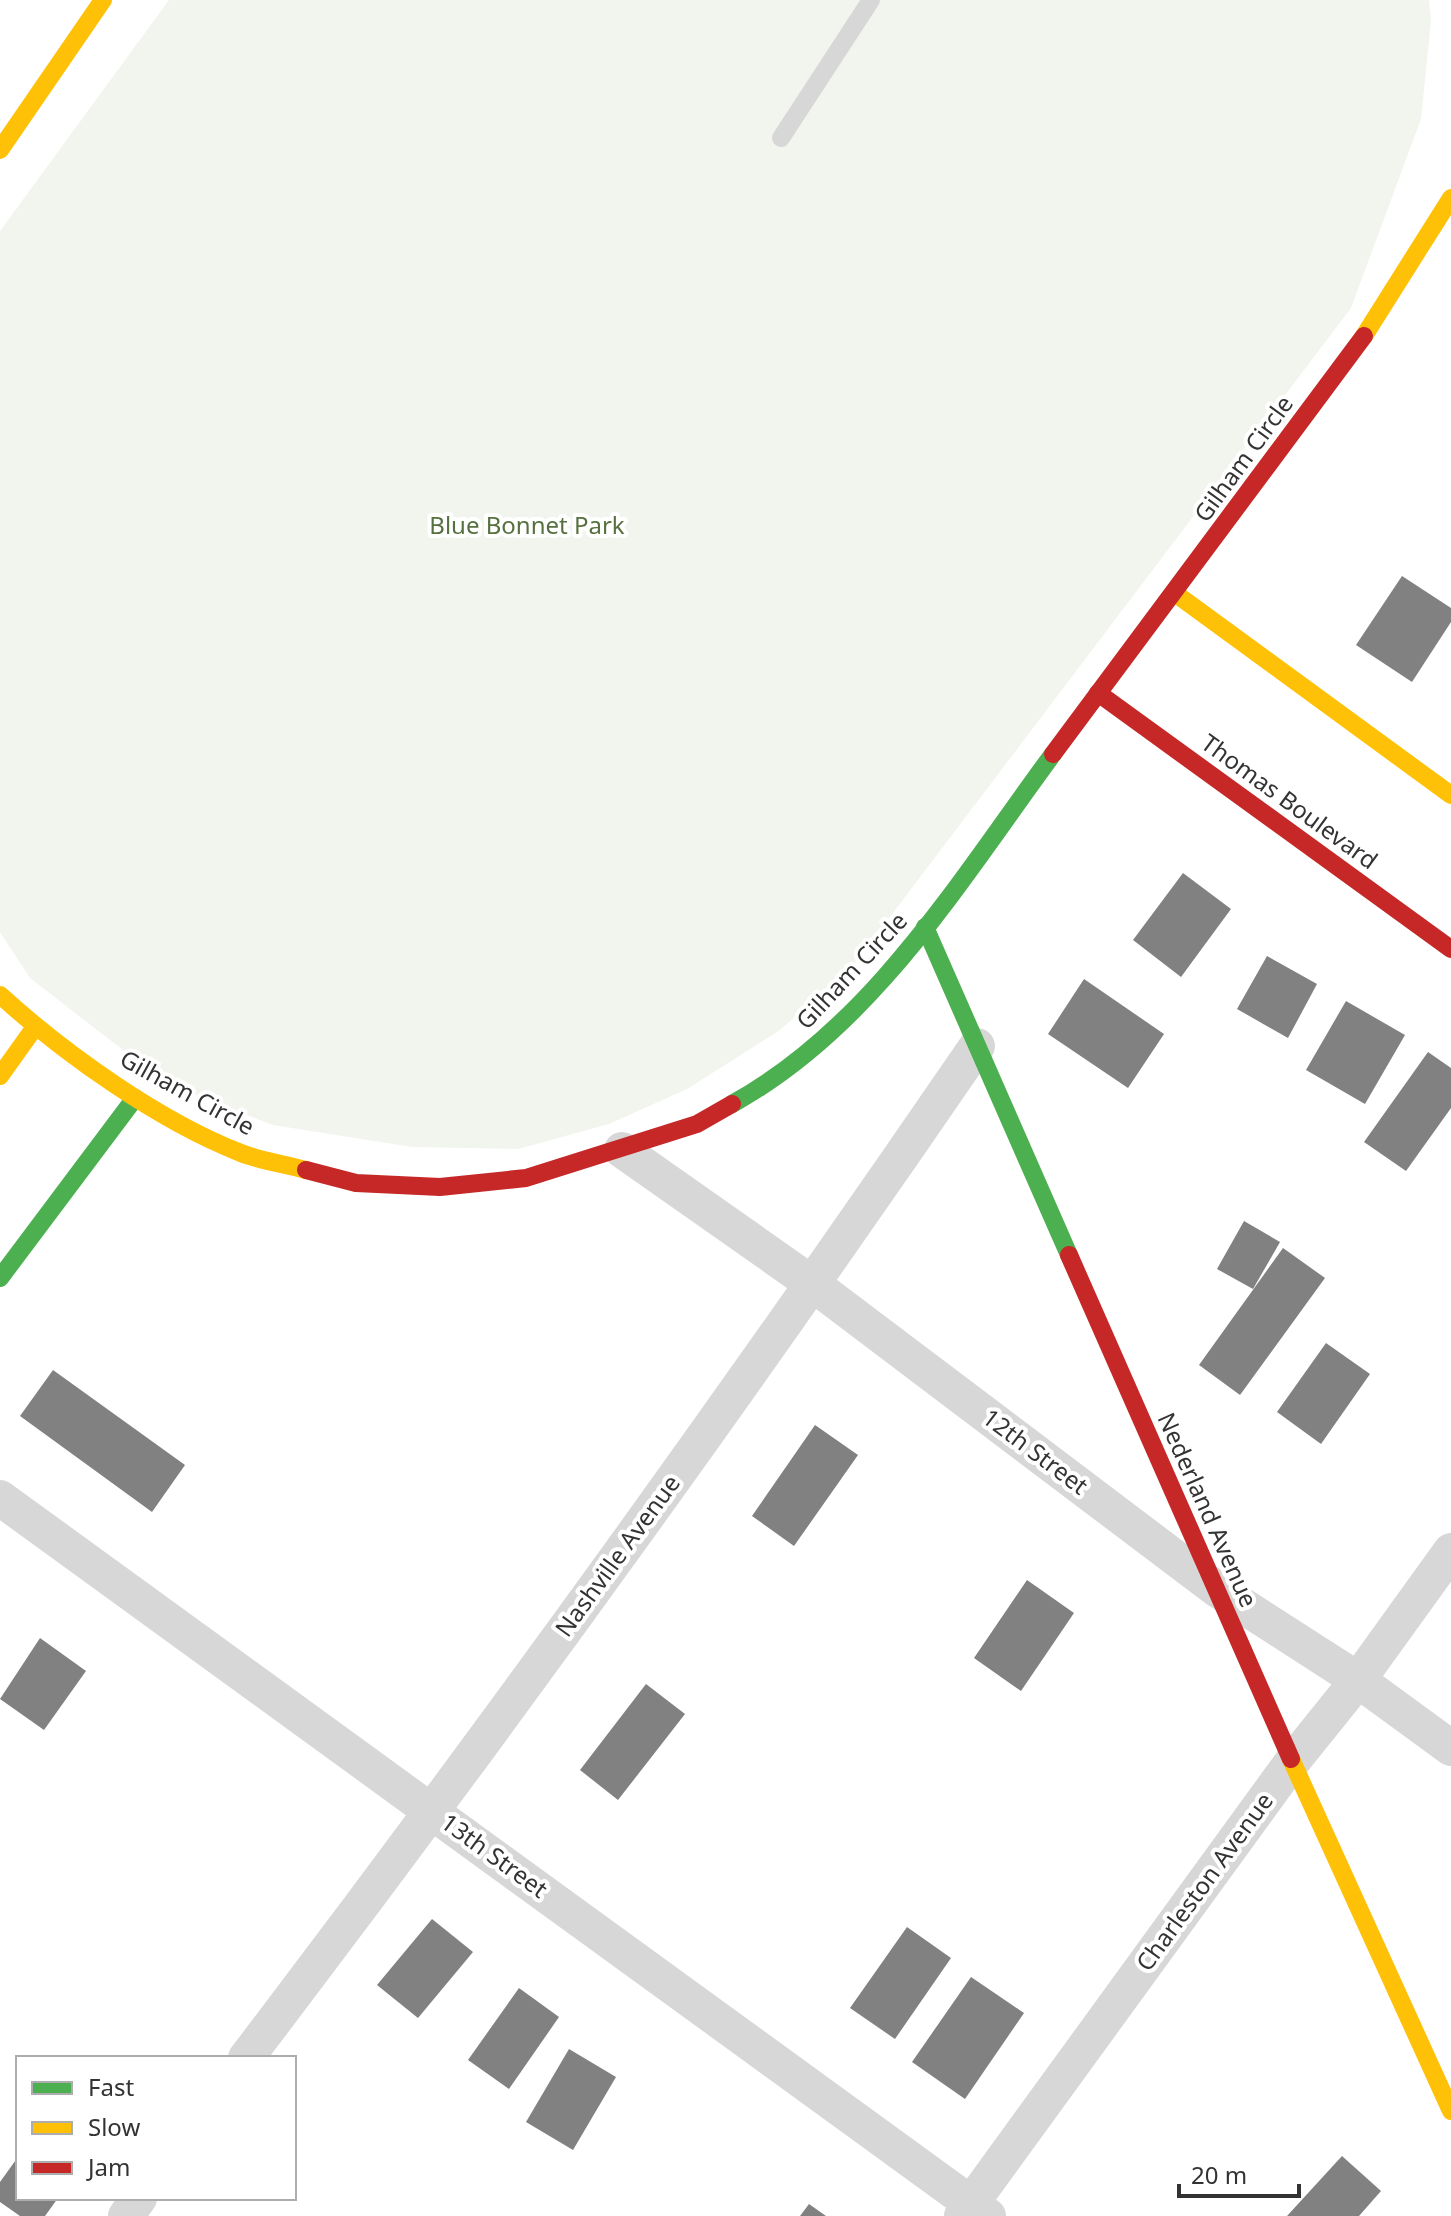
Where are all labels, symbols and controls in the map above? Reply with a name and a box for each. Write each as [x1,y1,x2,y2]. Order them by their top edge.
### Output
street label: Gilham Circle [1186,388,1300,528]
park label: Blue Bonnet Park [429,508,625,541]
street label: Thomas Boulevard [1195,726,1385,876]
street label: Gilham Circle [788,904,914,1036]
street label: Gilham Circle [115,1041,261,1142]
street label: 12th Street [976,1400,1096,1502]
street label: Nederland Avenue [1151,1407,1266,1612]
street label: Nashville Avenue [547,1467,687,1643]
street label: Charleston Avenue [1128,1785,1280,1977]
street label: 13th Street [435,1805,555,1905]
legend [16,2056,296,2200]
text: Fast [88,2070,134,2103]
text: Slow [88,2110,140,2143]
scale bar [1179,2148,1299,2198]
text: Jam [86,2150,130,2183]
text: 20 m [1191,2158,1247,2191]

